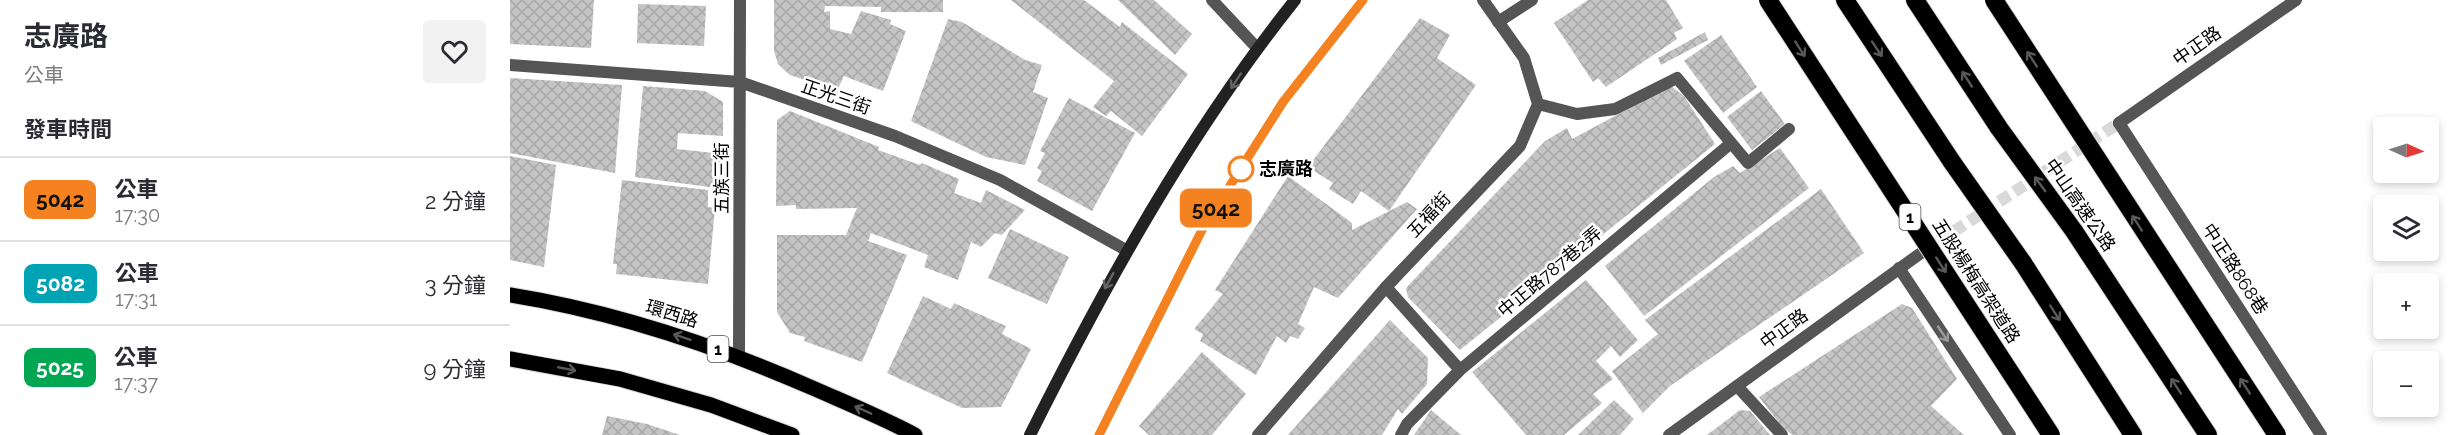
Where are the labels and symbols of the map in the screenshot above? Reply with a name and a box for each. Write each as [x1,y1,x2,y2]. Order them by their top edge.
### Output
street label: 中正路 [2169,22,2225,70]
one-way arrow [1794,40,1806,57]
one-way arrow [1871,40,1883,57]
one-way arrow [2026,52,2038,68]
one-way arrow [1961,71,1973,88]
one-way arrow [1229,72,1242,89]
street label: 正光三街 [799,75,874,118]
north arrow [2373,117,2439,183]
street label: 五族三街 [711,142,732,214]
street label: 中山高速公路 [2041,154,2120,255]
marker: 志廣路 [1228,156,1254,182]
place label: 志廣路 [1259,158,1313,179]
one-way arrow [2034,176,2046,192]
line badge: 5042 [1174,188,1258,228]
street label: 五福街 [1403,188,1455,242]
road number: 1 [1900,204,1920,230]
street label: 五股楊梅高架道路 [1928,215,2024,347]
one-way arrow [2131,215,2144,232]
street label: 中正路868巷 [2198,219,2273,318]
street label: 中正路787巷2弄 [1493,222,1606,321]
one-way arrow [1935,256,1947,273]
one-way arrow [1103,272,1115,289]
street label: 環西路 [643,296,701,331]
street label: 中正路 [1756,304,1812,353]
one-way arrow [2049,304,2061,320]
one-way arrow [1938,325,1950,342]
one-way arrow [673,331,692,342]
road number: 1 [708,336,728,362]
one-way arrow [557,364,577,375]
one-way arrow [2170,378,2182,395]
one-way arrow [2239,378,2251,395]
one-way arrow [854,404,872,415]

